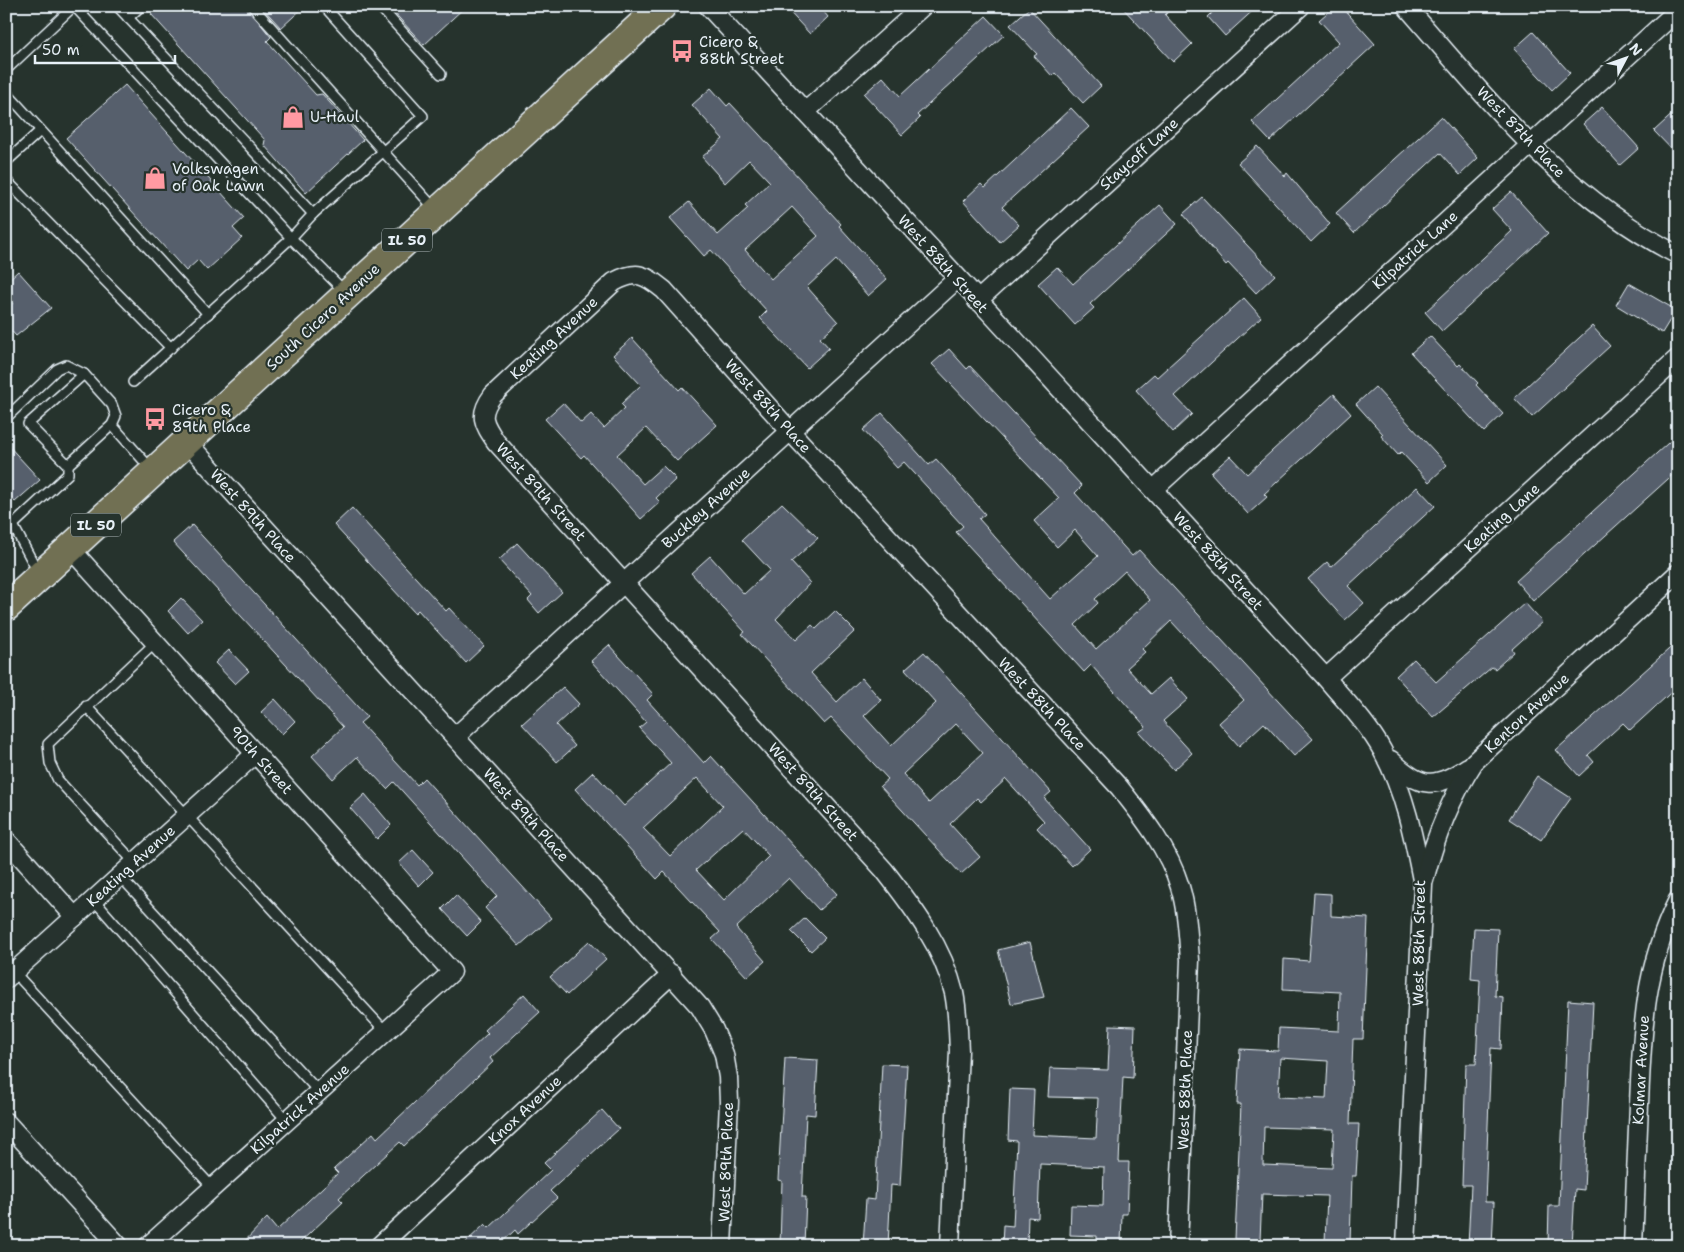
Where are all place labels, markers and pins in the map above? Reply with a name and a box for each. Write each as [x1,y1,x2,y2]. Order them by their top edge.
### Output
place label: Cicero & 88th Street [699,32,784,69]
bus stop icon: Cicero & 88th Street [669,38,695,64]
shop icon: U-Haul [280,104,306,130]
place label: U-Haul [310,107,360,127]
place label: Volkswagen of Oak Lawn [172,159,265,196]
shop icon: Volkswagen of Oak Lawn [142,165,168,191]
place label: Cicero & 89th Place [172,400,251,437]
bus stop icon: Cicero & 89th Place [142,406,168,432]

